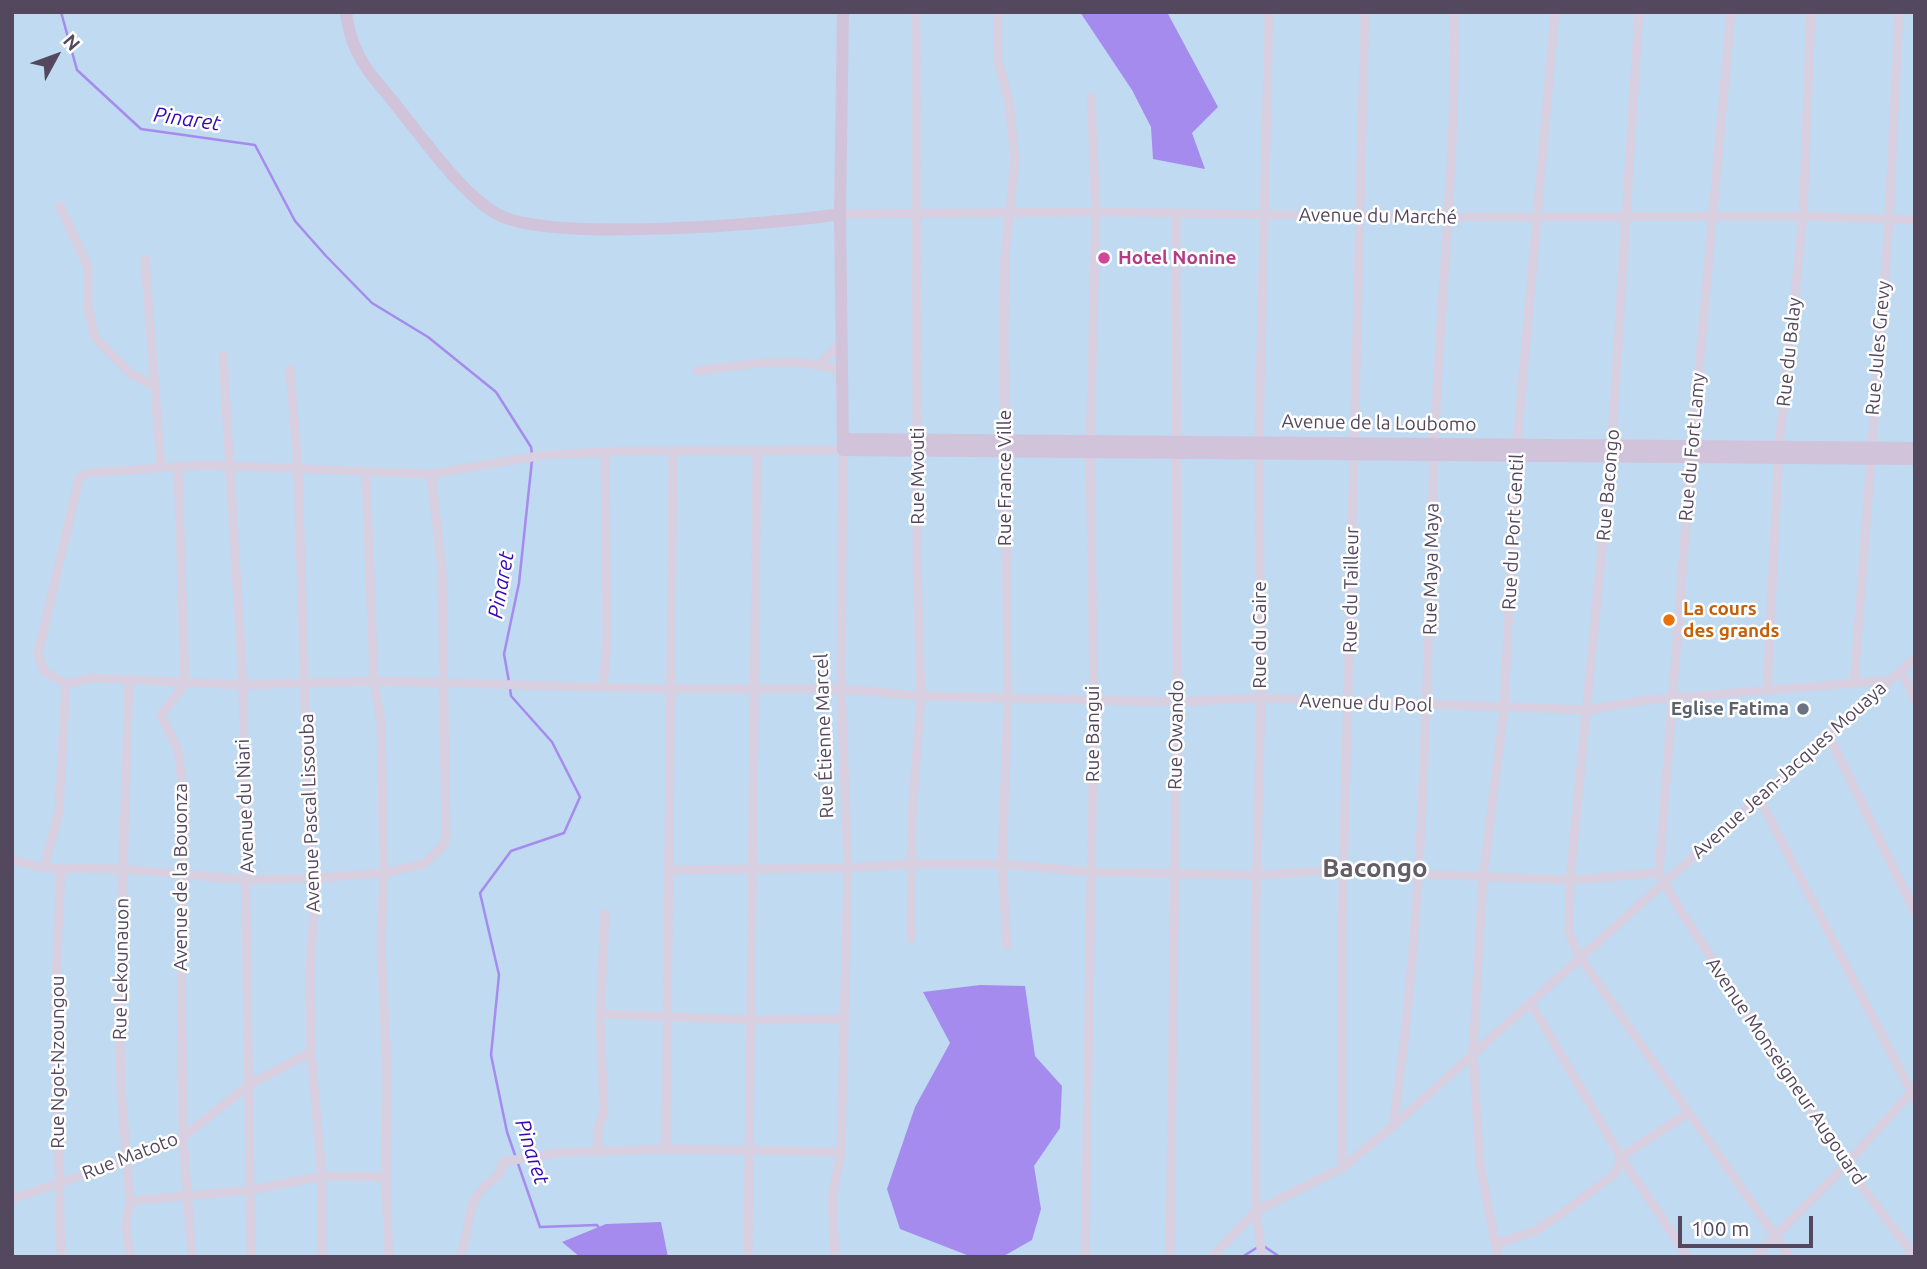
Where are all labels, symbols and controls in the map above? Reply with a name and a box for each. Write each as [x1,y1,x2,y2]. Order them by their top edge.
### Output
north arrow [21,21,91,91]
text: N [59,30,85,55]
water label: Pinaret [152,102,222,136]
street label: Avenue du Marché [1299,203,1457,229]
place label: Hotel Nonine [1118,247,1236,269]
marker: Hotel Nonine [1096,250,1112,266]
street label: Rue Jules Grevy [1861,280,1895,416]
street label: Rue du Balay [1772,296,1806,408]
street label: Rue du Fort Lamy [1674,372,1710,522]
street label: Rue France Ville [994,410,1016,546]
street label: Avenue de la Loubomo [1281,410,1477,436]
street label: Rue Mvouti [907,427,929,525]
street label: Rue Bacongo [1592,428,1624,542]
street label: Rue du Port Gentil [1498,453,1528,611]
street label: Rue Maya Maya [1418,503,1444,635]
street label: Rue du Tailleur [1338,527,1364,653]
water label: Pinaret [483,550,519,620]
street label: Rue du Caire [1249,581,1271,689]
place label: La cours des grands [1683,598,1779,642]
marker: La cours des grands [1661,612,1677,628]
street label: Rue Étienne Marcel [810,653,838,819]
street label: Avenue Jean-Jacques Mouaya [1687,677,1891,863]
street label: Rue Owando [1164,680,1188,790]
street label: Rue Bangui [1082,686,1104,782]
street label: Avenue du Pool [1299,689,1433,717]
place label: Eglise Fatima [1671,698,1789,720]
marker: Eglise Fatima [1795,701,1811,717]
street label: Avenue Pascal Lissouba [295,713,325,913]
street label: Avenue du Niari [231,738,259,874]
street label: Avenue de la Bouonza [170,783,192,971]
district label: Bacongo [1322,852,1428,884]
street label: Rue Lekounauon [108,898,134,1040]
street label: Avenue Monseigneur Augouard [1701,953,1871,1189]
street label: Rue Ngot-Nzoungou [47,975,69,1149]
water label: Pinaret [510,1116,554,1188]
street label: Rue Matoto [79,1127,181,1185]
scale bar [1682,1202,1817,1246]
text: 100 m [1691,1216,1749,1240]

